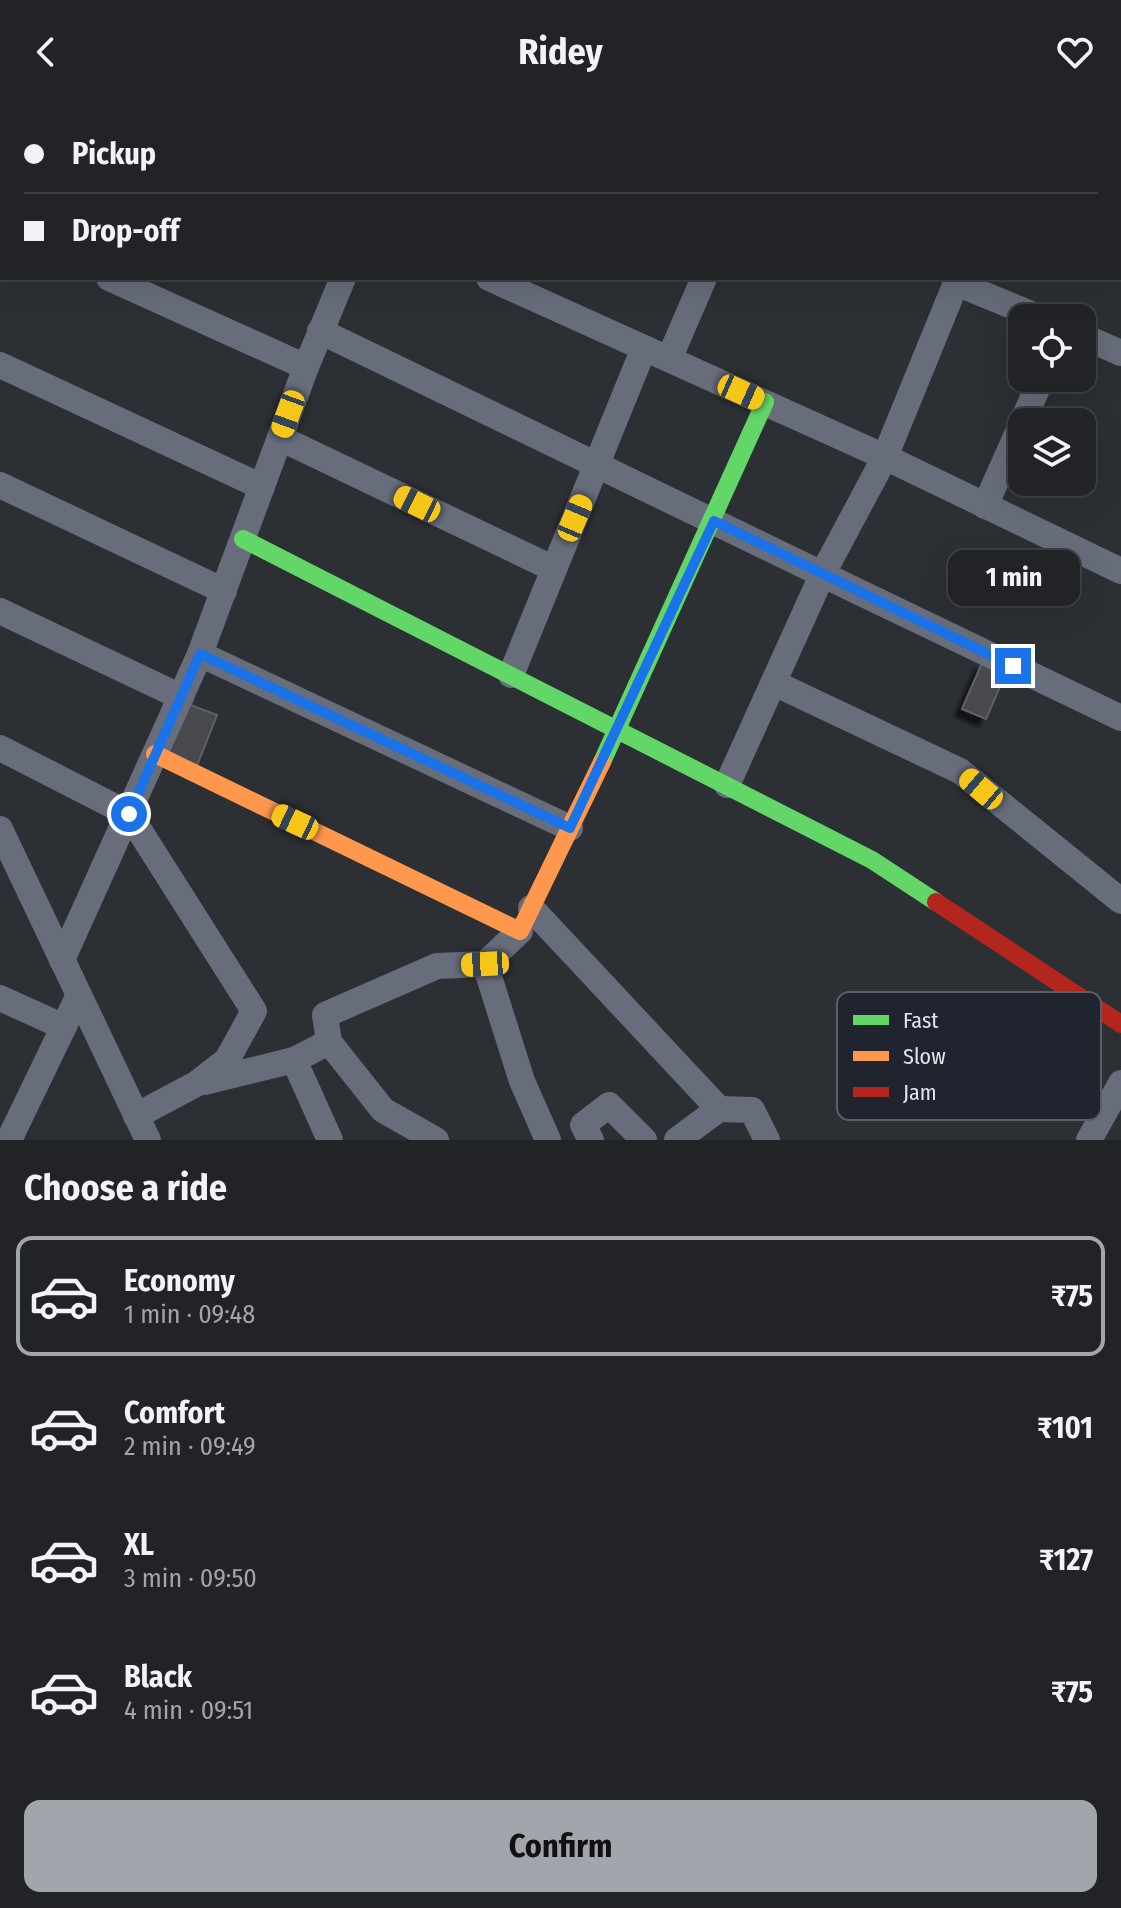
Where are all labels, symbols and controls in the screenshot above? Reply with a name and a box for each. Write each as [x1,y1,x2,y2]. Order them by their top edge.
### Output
icon: back [24,30,68,74]
text: Ridey [518,30,603,74]
icon: heart [1053,30,1097,74]
text: Pickup [72,136,156,172]
text: Drop-off [72,213,179,249]
map controls [1008,304,1096,496]
button: locate [1008,304,1096,392]
car [714,371,768,413]
car [269,387,307,441]
button: layers [1008,408,1096,496]
car [390,483,444,525]
car [555,491,595,545]
callout: 1 min [947,550,1079,606]
text: 1 min [986,562,1042,593]
route end [995,648,1031,684]
car [955,764,1007,814]
route start [111,796,147,832]
car [268,801,322,843]
car [460,951,510,977]
legend [837,992,1101,1120]
text: Fast [903,1007,939,1034]
text: Slow [903,1043,946,1070]
text: Jam [903,1079,937,1106]
text: Choose a ride [24,1166,227,1210]
icon: car [28,1260,100,1332]
text: Economy [124,1263,235,1299]
text: ₹75 [1051,1278,1093,1314]
text: 1 min · 09:48 [124,1299,255,1330]
icon: car [28,1392,100,1464]
text: Comfort [124,1395,225,1431]
text: ₹101 [1037,1410,1093,1446]
text: 2 min · 09:49 [124,1431,256,1462]
icon: car [28,1524,100,1596]
text: XL [124,1527,154,1563]
text: ₹127 [1039,1542,1093,1578]
text: 3 min · 09:50 [124,1563,257,1594]
icon: car [28,1656,100,1728]
text: Black [124,1659,192,1695]
text: ₹75 [1051,1674,1093,1710]
text: 4 min · 09:51 [124,1695,253,1726]
button: Confirm [24,1800,1097,1892]

